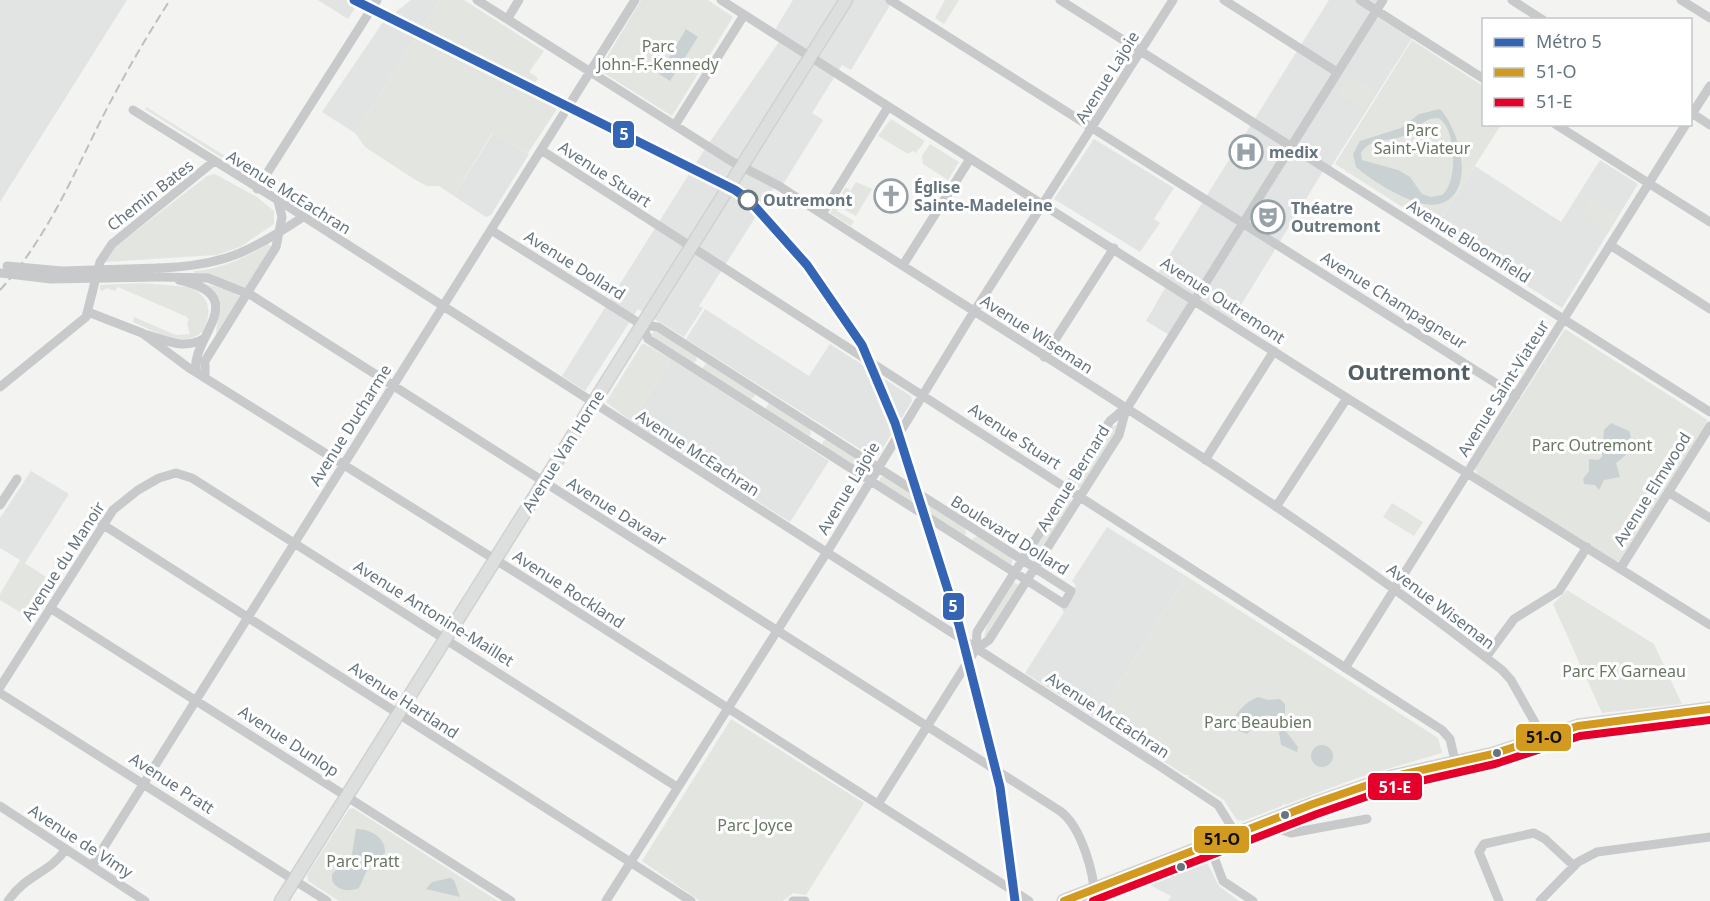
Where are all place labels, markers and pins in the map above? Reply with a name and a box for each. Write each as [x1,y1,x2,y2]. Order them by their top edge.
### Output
hospital icon: medix [1228,134,1264,170]
place label: medix [1269,141,1319,163]
place label: Église Sainte-Madeleine [914,176,1053,216]
church icon: Église Sainte-Madeleine [873,178,909,214]
place label: Outremont [763,189,852,211]
marker: Outremont [738,190,758,210]
place label: Théatre Outremont [1291,197,1380,237]
theatre icon: Théatre Outremont [1250,199,1286,235]
unlabelled marker [1491,747,1503,759]
unlabelled marker [1279,809,1291,821]
unlabelled marker [1175,861,1187,873]

